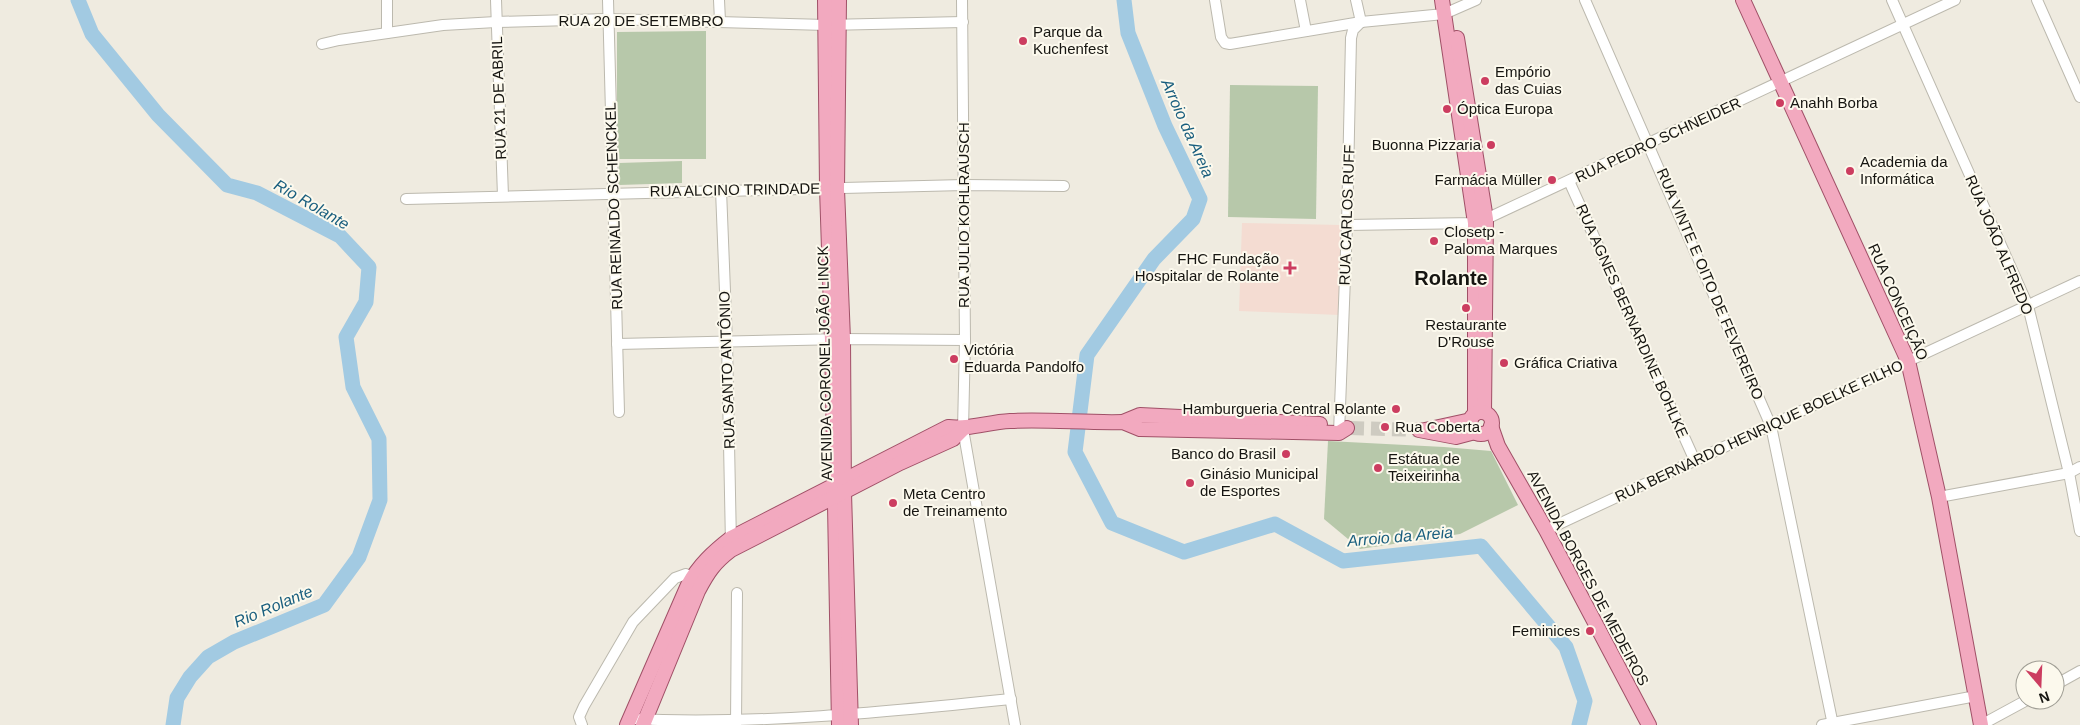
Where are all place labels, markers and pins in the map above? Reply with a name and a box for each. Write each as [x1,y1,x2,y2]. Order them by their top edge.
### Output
place label: Parque da Kuchenfest [1033,23,1109,57]
marker: Parque da Kuchenfest [1017,35,1029,47]
place label: Empório das Cuias [1495,63,1562,97]
marker: Empório das Cuias [1479,75,1491,87]
place label: Anahh Borba [1790,94,1878,111]
marker: Anahh Borba [1774,97,1786,109]
place label: Óptica Europa [1457,100,1554,117]
marker: Óptica Europa [1441,103,1453,115]
place label: Buonna Pizzaria [1372,136,1482,153]
marker: Buonna Pizzaria [1485,139,1497,151]
place label: Academia da Informática [1860,153,1948,187]
marker: Academia da Informática [1844,165,1856,177]
place label: Farmácia Müller [1434,171,1542,188]
marker: Farmácia Müller [1546,174,1558,186]
place label: Closetp - Paloma Marques [1444,223,1557,257]
marker: Closetp - Paloma Marques [1428,235,1440,247]
place label: FHC Fundação Hospitalar de Rolante [1135,250,1279,284]
marker: FHC Fundação Hospitalar de Rolante [1283,261,1297,275]
marker: Restaurante D'Rouse [1460,302,1472,314]
place label: Restaurante D'Rouse [1425,316,1507,350]
place label: Victória Eduarda Pandolfo [964,341,1084,375]
marker: Victória Eduarda Pandolfo [948,353,960,365]
place label: Gráfica Criativa [1514,354,1618,371]
marker: Gráfica Criativa [1498,357,1510,369]
place label: Hamburgueria Central Rolante [1183,400,1386,417]
marker: Hamburgueria Central Rolante [1390,403,1402,415]
place label: Rua Coberta [1395,418,1481,435]
marker: Rua Coberta [1379,421,1391,433]
place label: Banco do Brasil [1171,445,1276,462]
marker: Banco do Brasil [1280,448,1292,460]
place label: Estátua de Teixeirinha [1388,450,1460,484]
marker: Estátua de Teixeirinha [1372,462,1384,474]
place label: Ginásio Municipal de Esportes [1200,465,1318,499]
marker: Ginásio Municipal de Esportes [1184,477,1196,489]
place label: Meta Centro de Treinamento [903,485,1007,519]
marker: Meta Centro de Treinamento [887,497,899,509]
place label: Feminices [1512,622,1580,639]
marker: Feminices [1584,625,1596,637]

